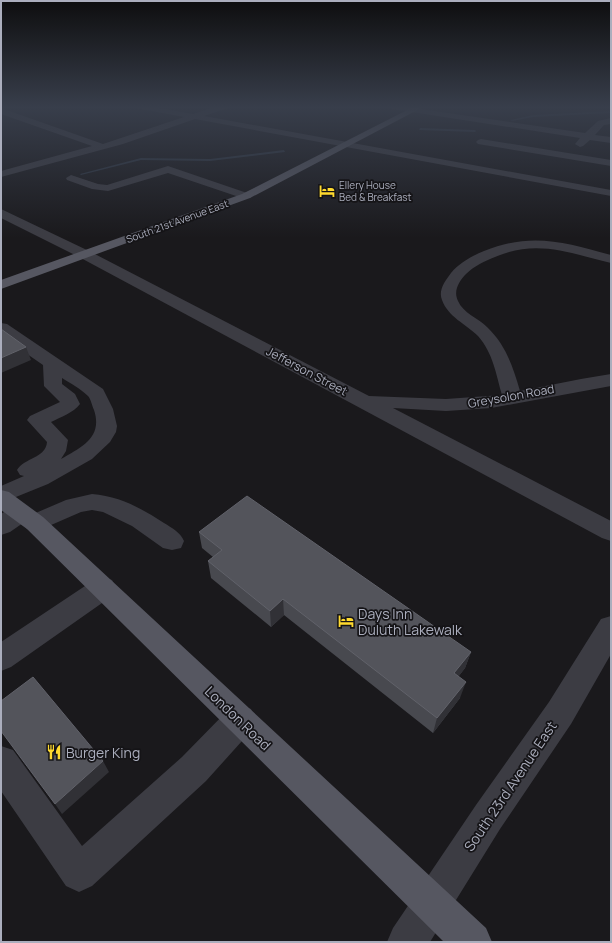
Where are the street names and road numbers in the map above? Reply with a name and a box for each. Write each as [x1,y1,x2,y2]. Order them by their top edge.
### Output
street label: South 21st Avenue East [124,196,230,246]
street label: Jefferson Street [263,342,351,400]
street label: Greysolon Road [467,380,555,412]
street label: London Road [201,682,275,754]
street label: South 23rd Avenue East [459,717,561,855]

